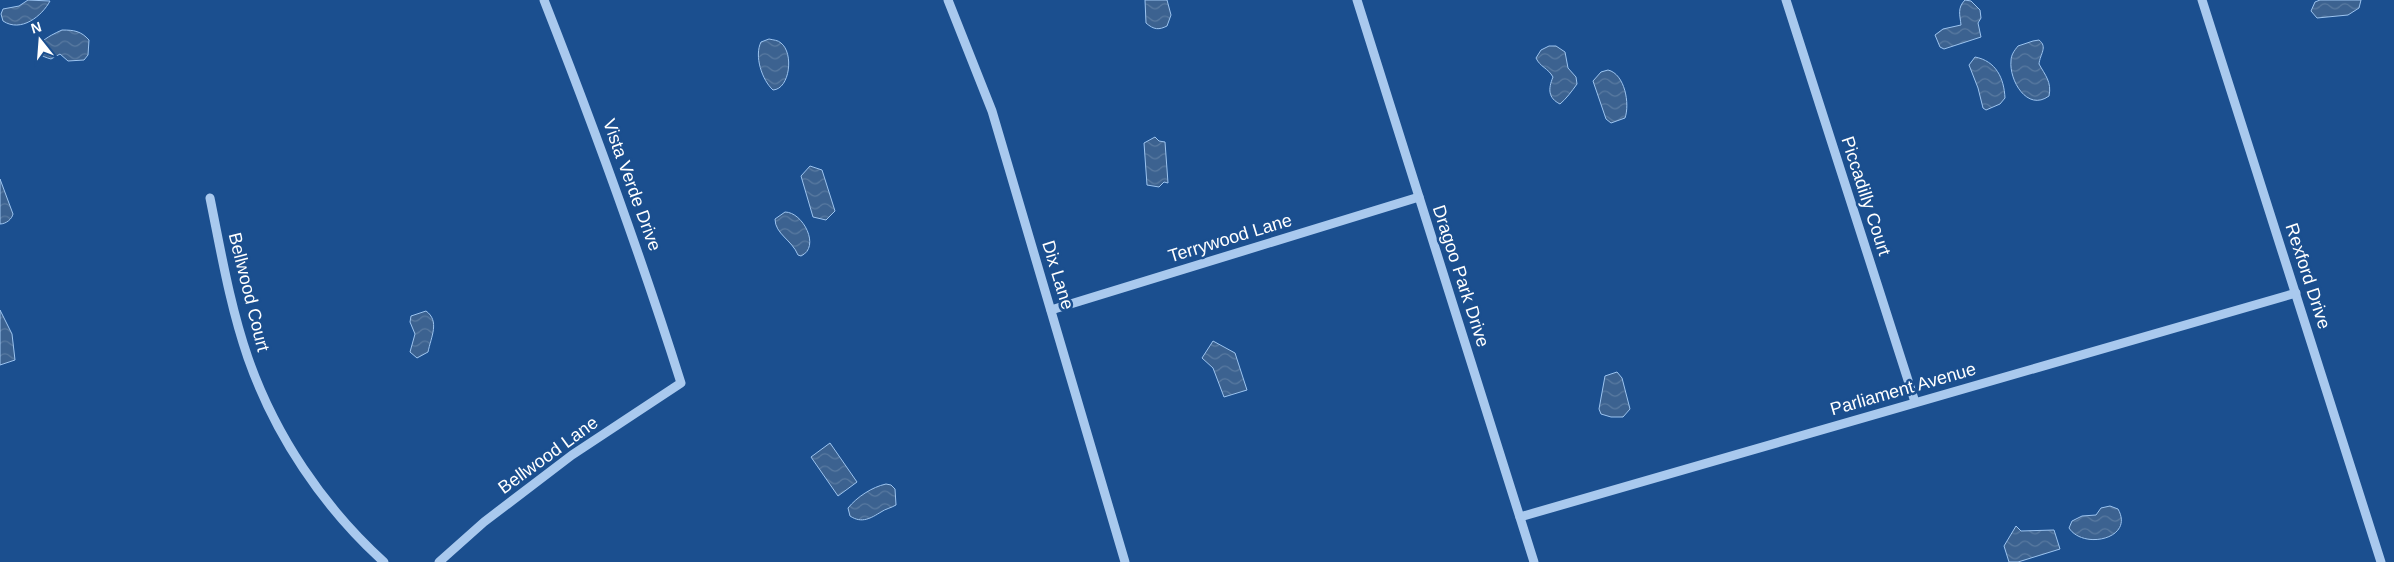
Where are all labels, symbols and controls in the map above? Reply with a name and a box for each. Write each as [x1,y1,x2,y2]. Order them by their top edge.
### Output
north arrow [15,15,65,65]
text: N [29,18,43,37]
street label: Vista Verde Drive [599,116,665,254]
street label: Piccadilly Court [1837,134,1895,258]
street label: Dragoo Park Drive [1429,203,1493,349]
street label: Terrywood Lane [1166,210,1294,266]
street label: Rexford Drive [2281,221,2335,331]
street label: Bellwood Court [225,230,273,354]
street label: Dix Lane [1038,238,1078,312]
street label: Parliament Avenue [1828,359,1978,419]
street label: Bellwood Lane [494,412,602,498]

